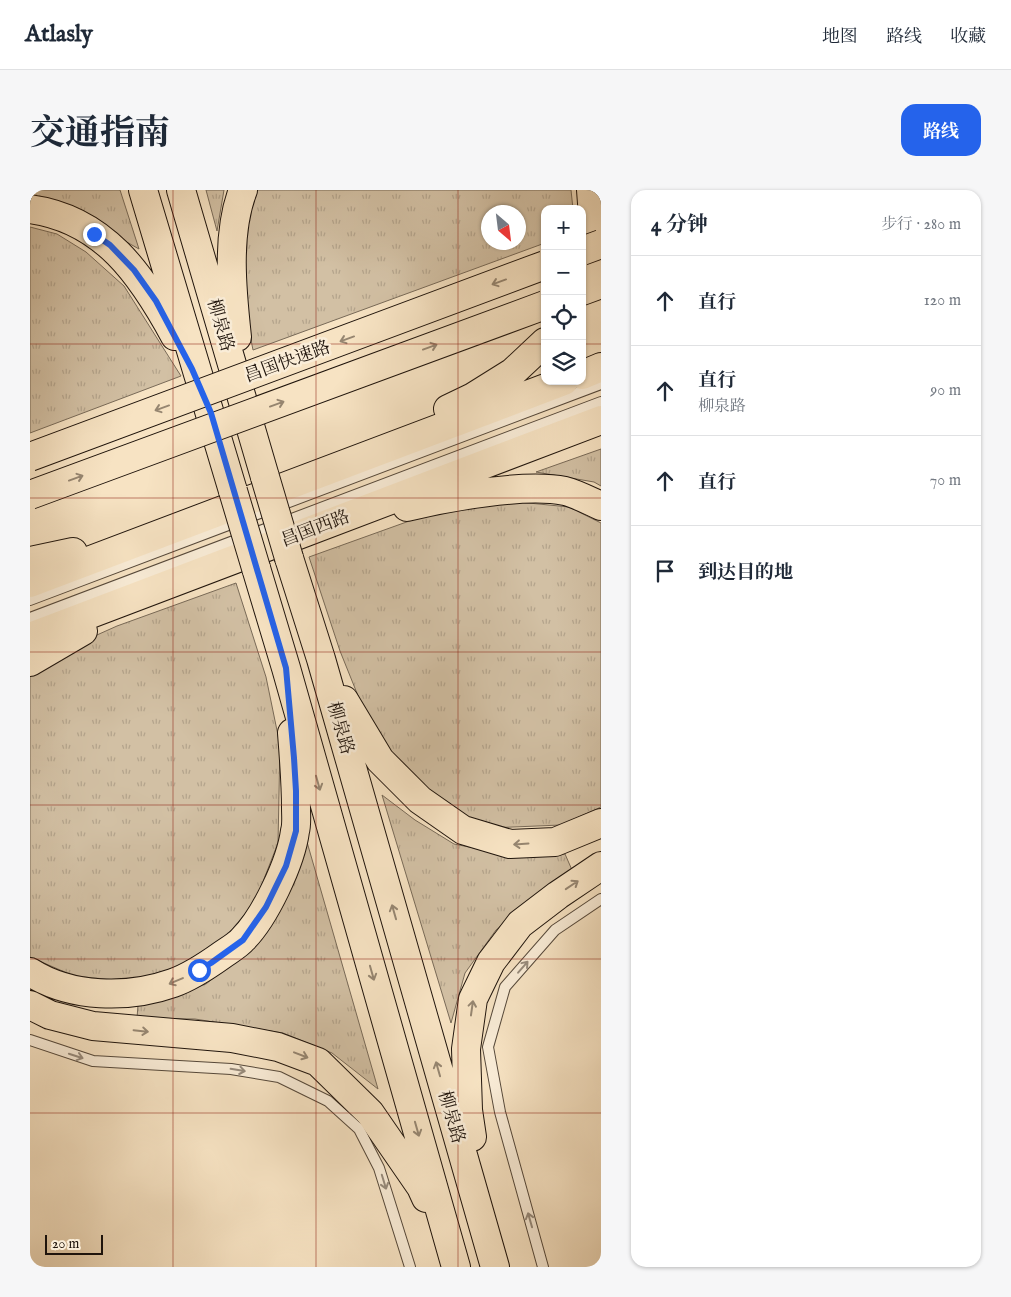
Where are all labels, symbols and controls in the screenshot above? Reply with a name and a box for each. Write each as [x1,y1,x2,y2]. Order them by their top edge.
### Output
text: Atlasly [25,19,93,50]
text: 地图 [822,26,858,49]
text: 路线 [886,26,922,49]
text: 收藏 [950,26,986,49]
button: 路线 [901,104,981,156]
text: 交通指南 [30,112,170,157]
north arrow [481,205,526,250]
map controls [541,205,586,385]
button: + [541,205,586,250]
text: 4 分钟 [651,212,708,239]
text: 步行 · 280 m [881,215,961,235]
route end [83,223,106,246]
button: − [541,250,586,295]
one-way arrow [492,278,507,287]
icon: ahead [651,287,679,315]
text: 直行 [698,291,736,315]
text: 120 m [924,291,961,311]
button: locate [541,295,586,340]
street label: 柳泉路 [201,296,238,355]
one-way arrow [340,335,355,344]
street label: 昌国快速路 [241,336,334,389]
button: layers [541,340,586,385]
one-way arrow [422,342,437,351]
text: 直行 [698,369,736,393]
icon: ahead [651,377,679,405]
text: 90 m [930,381,961,401]
text: 柳泉路 [698,397,746,417]
one-way arrow [269,399,285,408]
one-way arrow [155,404,170,413]
icon: ahead [651,467,679,495]
text: 直行 [698,471,736,495]
text: 70 m [930,471,961,491]
one-way arrow [68,473,83,482]
street label: 昌国西路 [278,506,353,553]
icon: arrive [651,557,679,585]
text: 到达目的地 [698,561,793,585]
street label: 柳泉路 [321,699,358,758]
one-way arrow [314,774,324,790]
one-way arrow [513,839,529,848]
one-way arrow [565,880,579,890]
one-way arrow [388,905,398,921]
route start [188,959,211,982]
one-way arrow [517,960,529,973]
one-way arrow [368,964,378,980]
one-way arrow [169,976,184,986]
one-way arrow [467,1000,477,1016]
one-way arrow [133,1026,149,1036]
one-way arrow [68,1051,84,1061]
one-way arrow [293,1051,308,1060]
one-way arrow [433,1061,443,1077]
one-way arrow [229,1065,245,1075]
street label: 柳泉路 [432,1088,469,1147]
one-way arrow [412,1121,422,1137]
one-way arrow [379,1174,389,1190]
one-way arrow [524,1212,534,1228]
scale bar [45,1232,102,1255]
text: 20 m [52,1235,79,1253]

